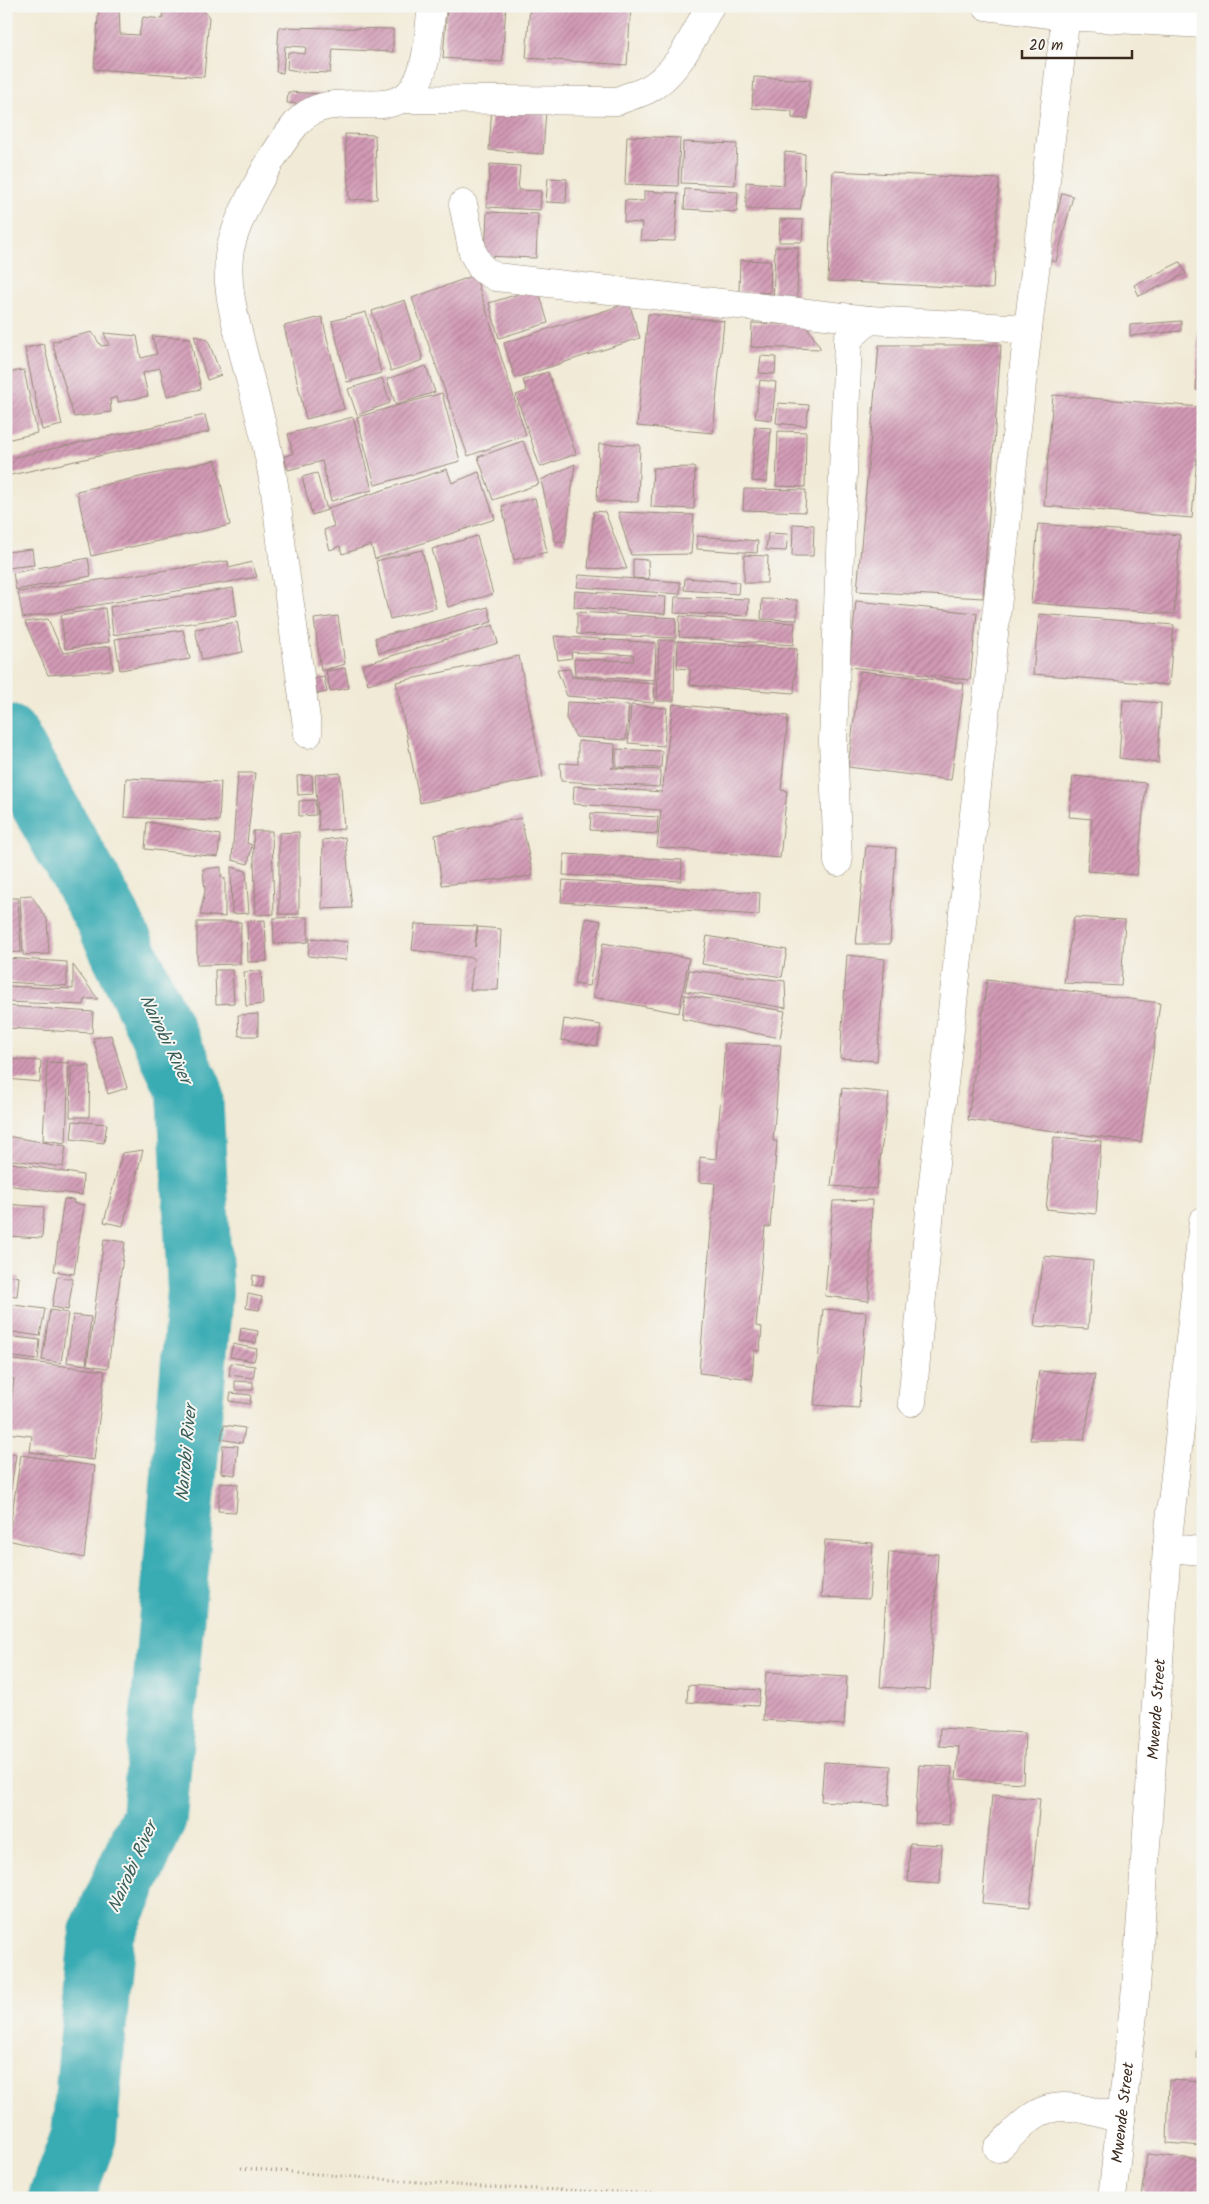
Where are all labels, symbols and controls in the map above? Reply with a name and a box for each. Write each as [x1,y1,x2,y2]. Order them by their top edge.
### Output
scale bar [1022,28,1132,60]
text: 20 m [1029,34,1063,58]
water label: Nairobi River [130,990,201,1093]
water label: Nairobi River [169,1400,206,1502]
street label: Mwende Street [1141,1657,1173,1761]
water label: Nairobi River [101,1814,168,1918]
street label: Mwende Street [1105,2060,1142,2164]

